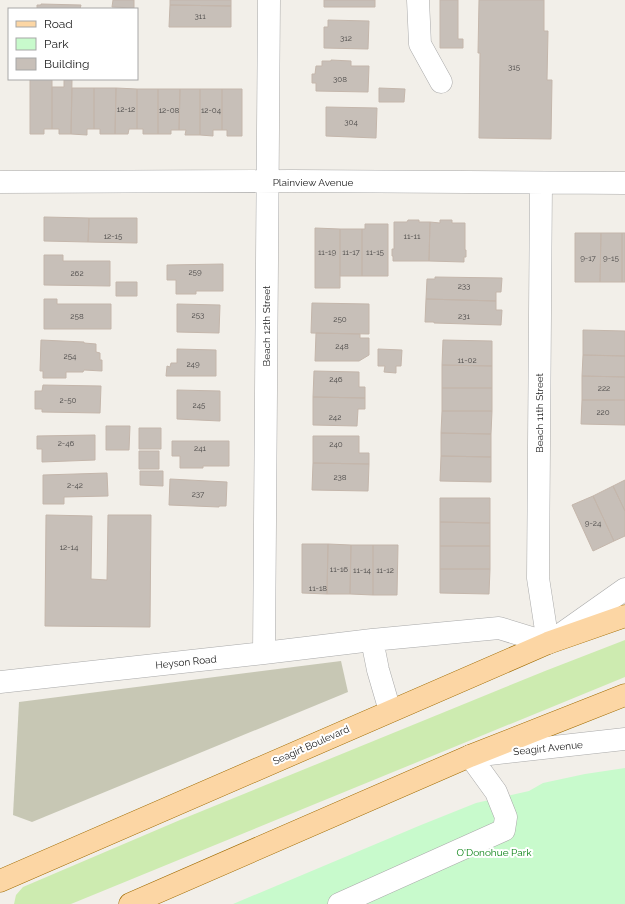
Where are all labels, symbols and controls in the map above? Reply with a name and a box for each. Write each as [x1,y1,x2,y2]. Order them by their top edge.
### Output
legend [8,8,138,80]
house number: 311 [194,11,206,21]
text: Road [44,17,73,31]
house number: 312 [340,33,352,43]
text: Park [44,37,69,51]
text: Building [44,57,90,71]
house number: 315 [508,62,521,72]
house number: 308 [333,74,347,84]
house number: 12-12 [117,104,135,114]
house number: 12-08 [159,105,180,115]
house number: 12-04 [201,105,222,115]
house number: 304 [344,117,358,127]
street label: Plainview Avenue [273,177,353,188]
house number: 12-15 [104,231,123,241]
house number: 11-11 [404,231,421,241]
house number: 11-19 [318,247,336,257]
house number: 11-17 [342,247,361,257]
house number: 11-15 [366,247,385,257]
house number: 9-17 [580,253,597,263]
house number: 9-15 [603,253,620,263]
house number: 259 [188,267,202,277]
house number: 262 [70,268,84,278]
house number: 233 [458,281,470,291]
street label: Beach 12th Street [261,285,272,366]
house number: 253 [192,310,204,320]
house number: 258 [70,311,84,321]
house number: 231 [458,311,471,321]
house number: 250 [333,314,347,324]
house number: 248 [335,341,349,351]
house number: 254 [64,351,77,361]
house number: 11-02 [457,355,477,365]
house number: 249 [186,359,200,369]
street label: Beach 11th Street [534,372,545,453]
house number: 246 [329,374,343,384]
house number: 222 [598,383,610,393]
house number: 2-50 [60,395,76,405]
house number: 245 [193,400,206,410]
house number: 220 [596,407,610,417]
house number: 242 [329,412,341,422]
house number: 2-46 [58,438,75,448]
house number: 240 [329,439,343,449]
house number: 241 [194,443,207,453]
house number: 238 [333,472,347,482]
house number: 2-42 [67,480,83,490]
house number: 237 [192,489,205,499]
house number: 9-24 [585,518,602,528]
house number: 12-14 [60,542,79,552]
house number: 11-16 [330,564,348,574]
house number: 11-14 [353,565,372,575]
house number: 11-12 [376,565,394,575]
house number: 11-18 [309,583,327,593]
street label: Heyson Road [155,653,217,671]
street label: Seagirt Boulevard [271,723,351,767]
street label: Seagirt Avenue [513,739,583,757]
park label: O'Donohue Park [457,847,532,858]

